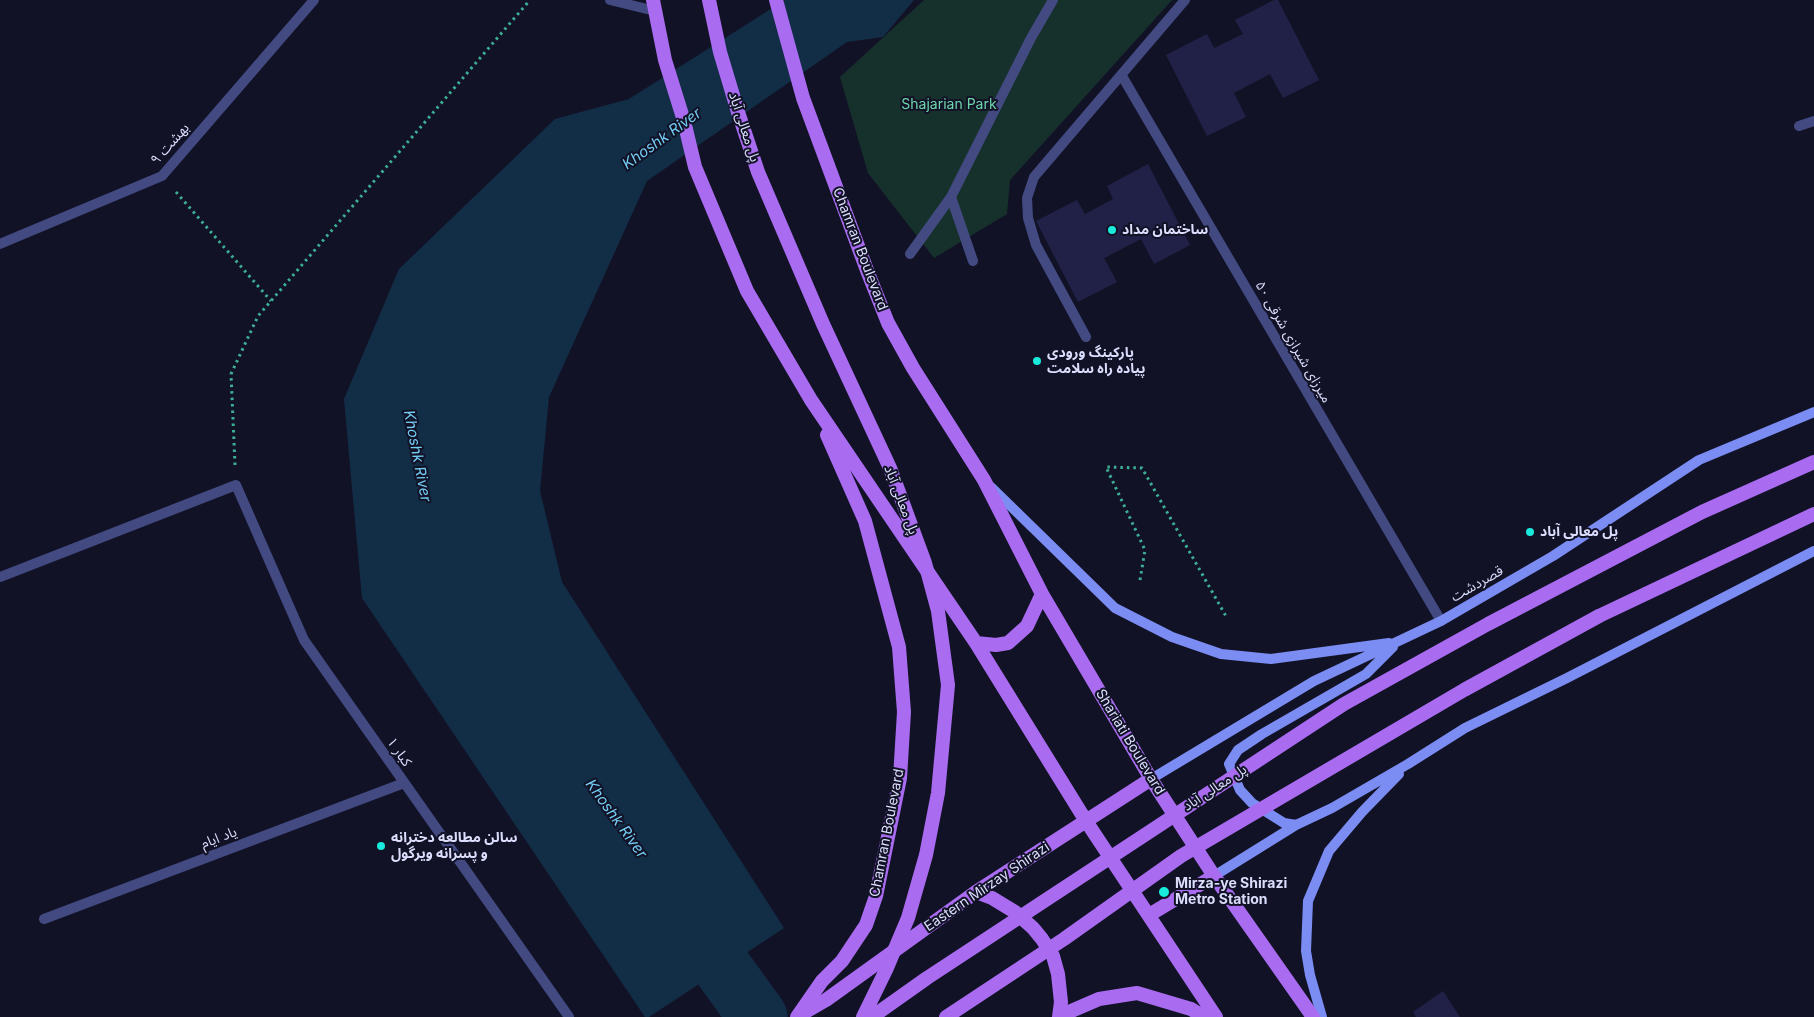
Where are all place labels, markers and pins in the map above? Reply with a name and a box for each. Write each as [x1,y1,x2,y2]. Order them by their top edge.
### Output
place label: ساختمان مداد [1122,222,1208,238]
marker: ساختمان مداد [1106,224,1118,236]
place label: پارکینگ ورودی پیاده راه سلامت [1047,345,1145,378]
marker: پارکینگ ورودی پیاده راه سلامت [1031,355,1043,367]
place label: پل معالی آباد [1540,524,1618,540]
marker: پل معالی آباد [1524,526,1536,538]
place label: سالن مطالعه دخترانه و پسرانه ویرگول [391,830,518,862]
marker: سالن مطالعه دخترانه و پسرانه ویرگول [375,840,387,852]
place label: Mirza-ye Shirazi Metro Station [1175,876,1287,909]
marker: Mirza-ye Shirazi Metro Station [1157,885,1171,899]

